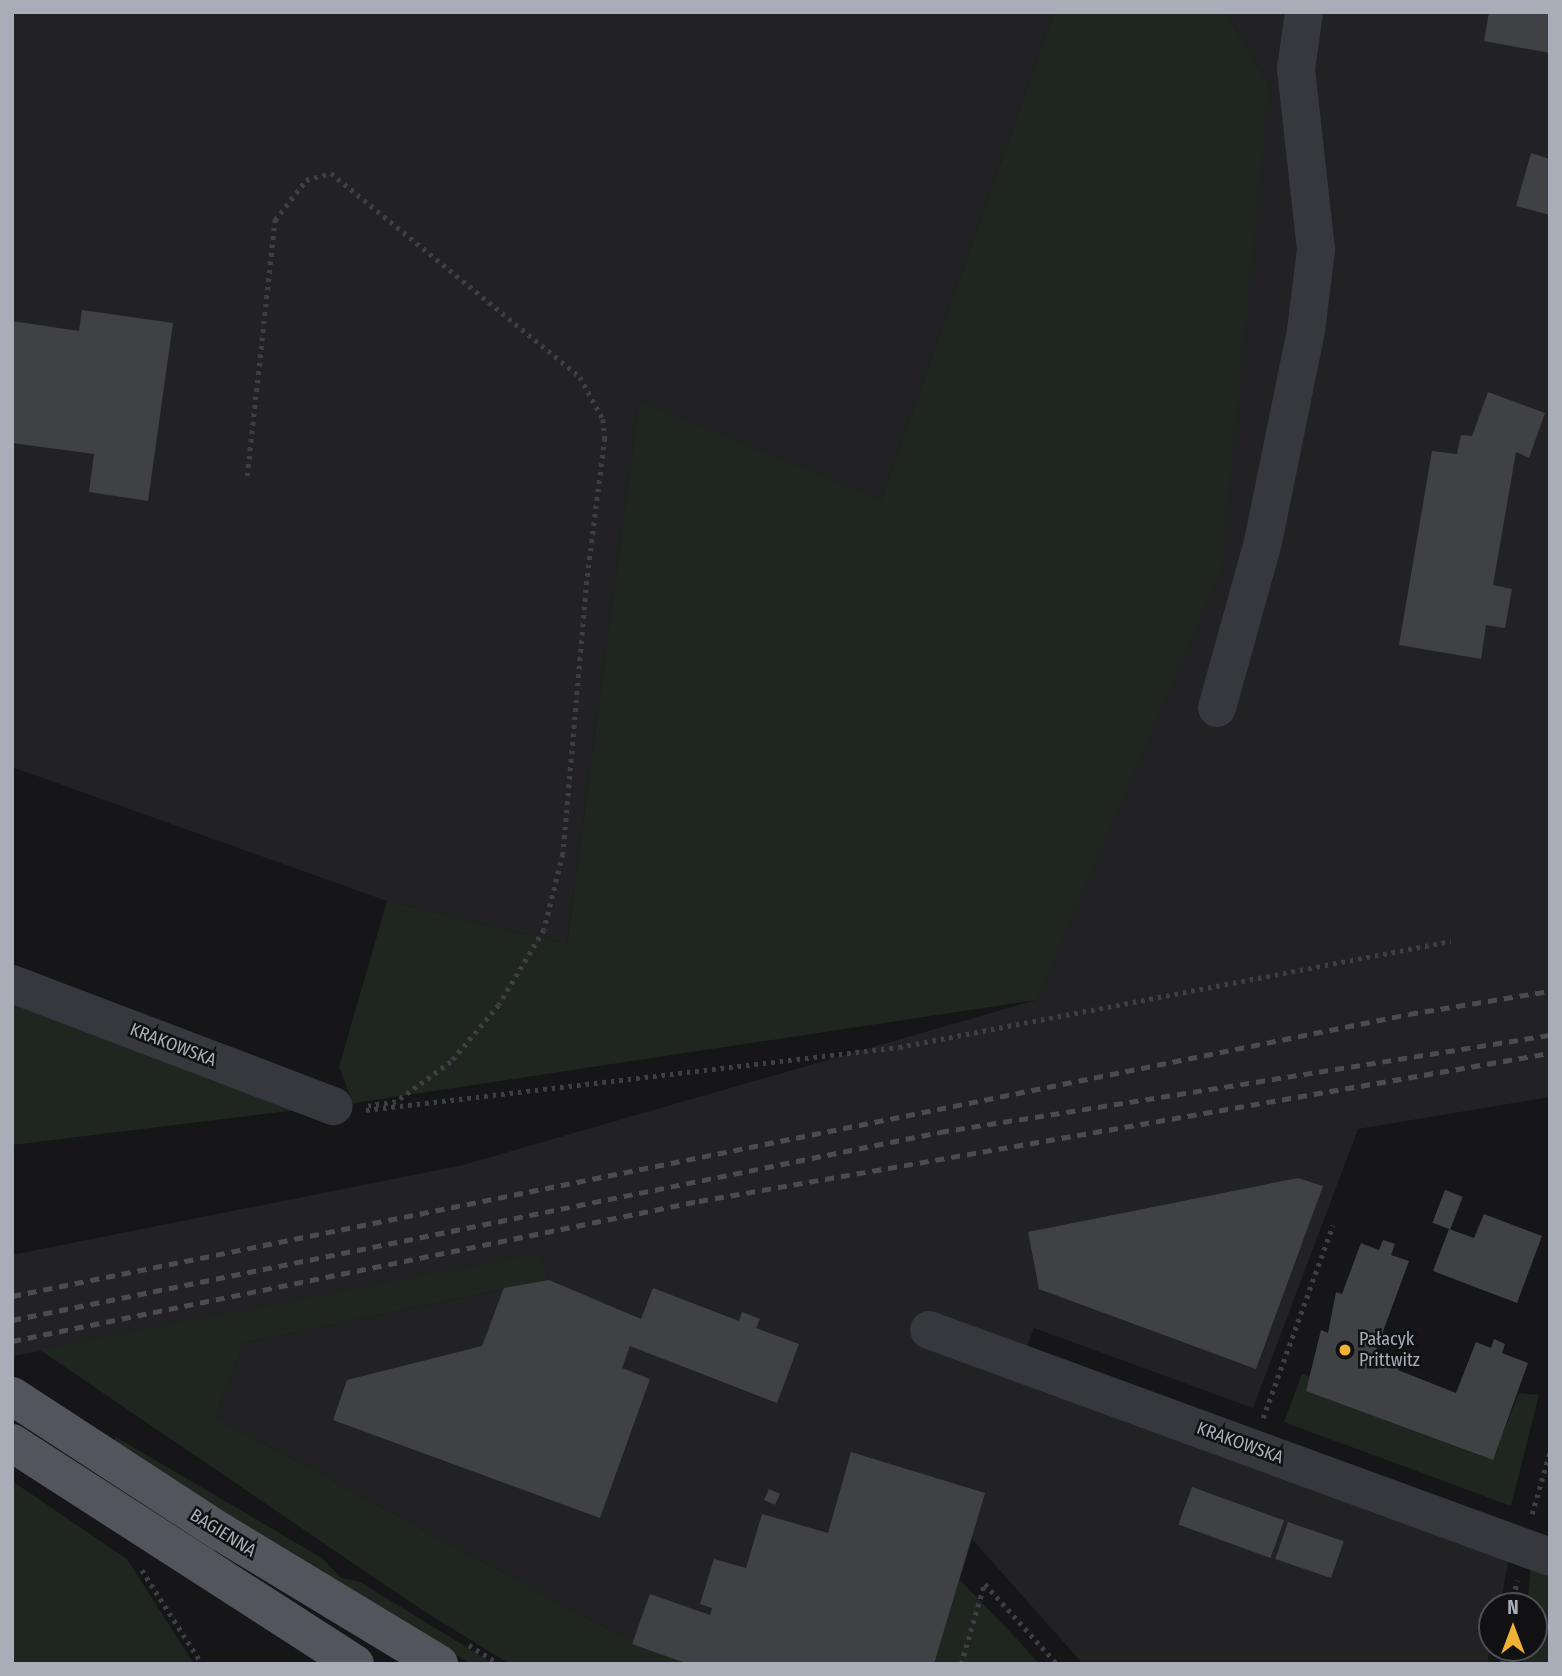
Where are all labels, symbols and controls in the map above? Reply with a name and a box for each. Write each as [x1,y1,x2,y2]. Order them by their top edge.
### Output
street label: KRAKOWSKA [127,1019,219,1071]
place label: Pałacyk Prittwitz [1359,1329,1420,1372]
marker: Pałacyk Prittwitz [1337,1342,1353,1358]
street label: KRAKOWSKA [1194,1417,1286,1469]
street label: BAGIENNA [186,1504,260,1562]
north arrow [1478,1592,1548,1662]
text: N [1507,1596,1519,1619]

